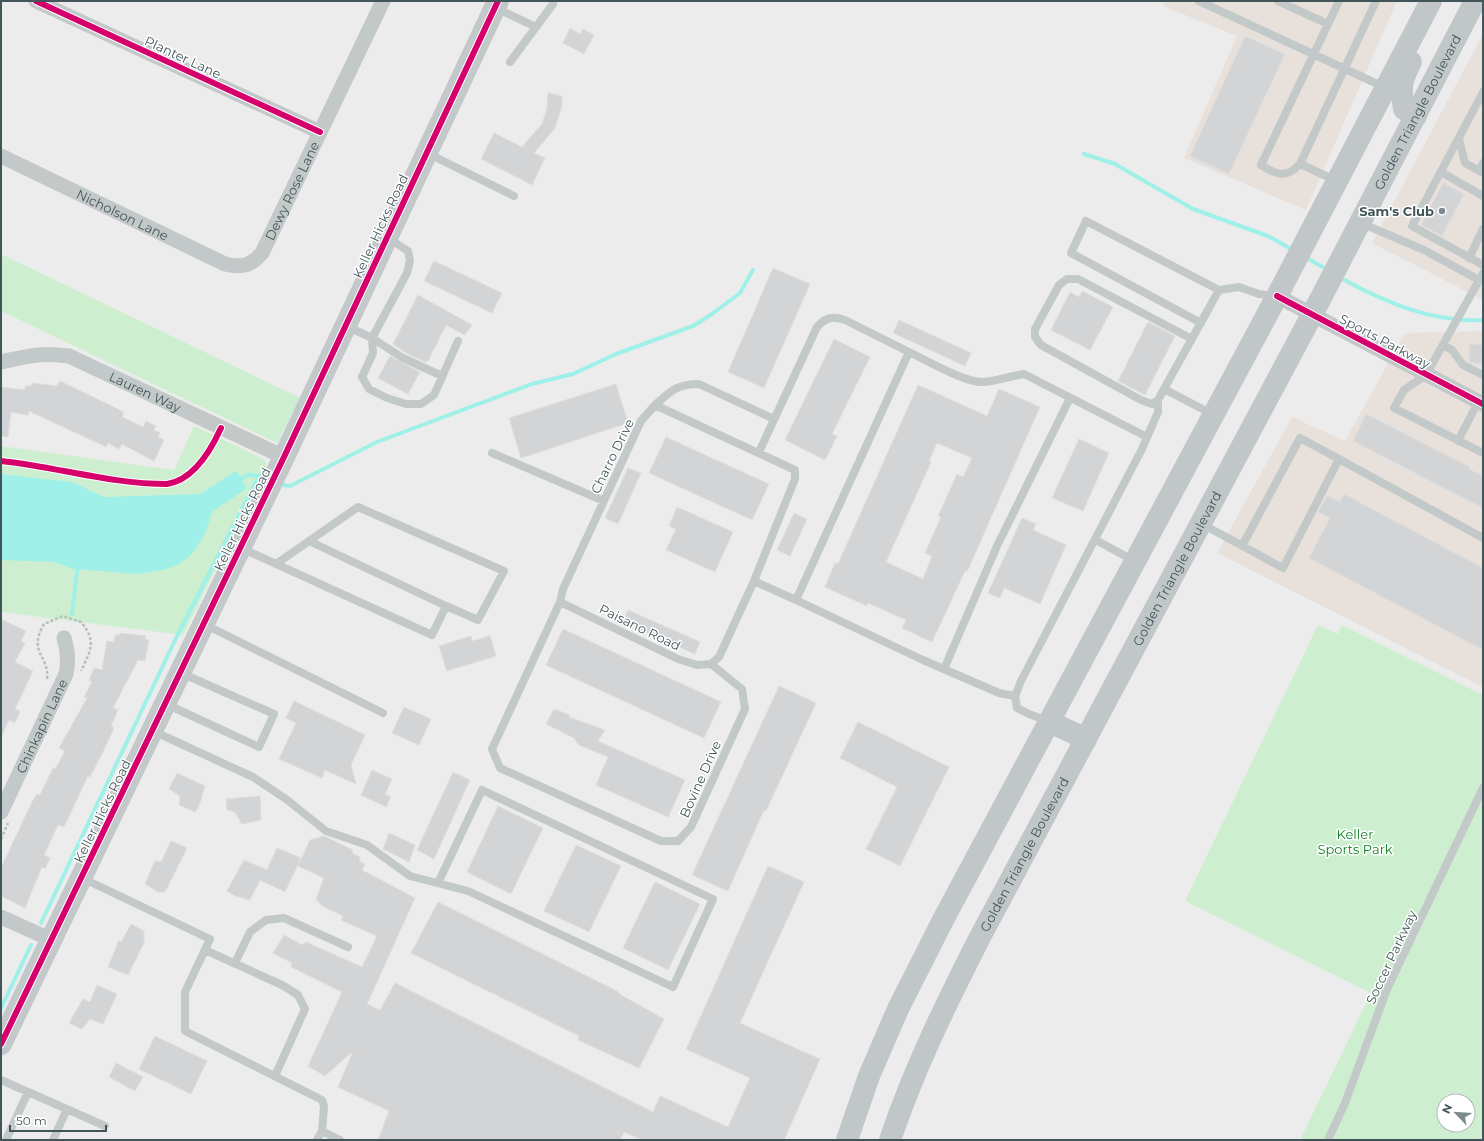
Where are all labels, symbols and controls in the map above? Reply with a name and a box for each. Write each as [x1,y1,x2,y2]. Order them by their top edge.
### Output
street label: Planter Lane [142,32,224,82]
street label: Golden Triangle Boulevard [1370,32,1464,192]
street label: Dewy Rose Lane [261,139,322,243]
street label: Keller Hicks Road [349,171,411,281]
street label: Nicholson Lane [74,186,171,244]
place label: Sam's Club [1359,203,1434,219]
marker: Sam's Club [1437,206,1447,216]
street label: Sports Parkway [1337,310,1434,372]
street label: Lauren Way [107,368,185,416]
street label: Charro Drive [587,416,637,496]
street label: Keller Hicks Road [210,465,274,573]
street label: Golden Triangle Boulevard [1129,488,1225,649]
street label: Paisano Road [597,600,683,654]
street label: Chinkapin Lane [12,676,71,776]
street label: Bovine Drive [676,738,724,820]
street label: Keller Hicks Road [70,757,134,865]
street label: Golden Triangle Boulevard [976,774,1072,934]
park label: Keller Sports Park [1317,826,1393,857]
street label: Soccer Parkway [1362,907,1420,1007]
north arrow [1436,1093,1476,1133]
text: N [1439,1102,1455,1116]
scale bar [10,1107,106,1133]
text: 50 m [16,1113,47,1128]

